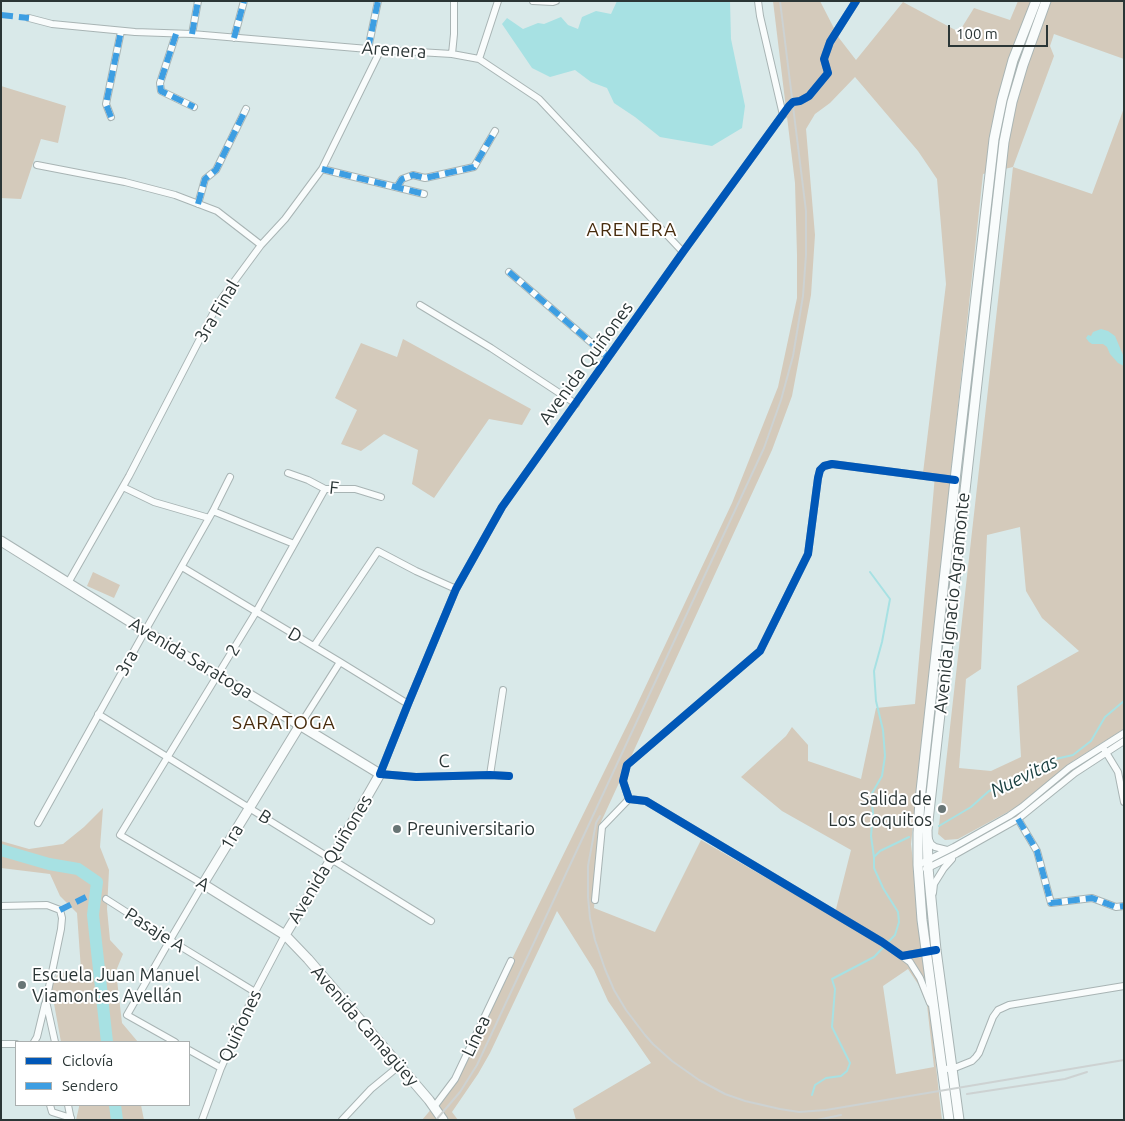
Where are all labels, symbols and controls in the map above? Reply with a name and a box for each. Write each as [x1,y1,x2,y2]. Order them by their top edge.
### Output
scale bar [950,15,1050,47]
text: 100 m [956,25,998,42]
street label: Arenera [361,37,427,63]
district label: ARENERA [586,219,678,241]
street label: 3ra Final [190,276,244,346]
street label: Avenida Quiñones [534,298,638,428]
street label: F [328,477,340,499]
street label: Avenida Ignacio Agramonte [930,491,974,715]
street label: Avenida Saratoga [125,613,257,703]
street label: D [284,622,306,648]
street label: 2 [221,640,245,660]
street label: 3ra [111,646,143,680]
district label: SARATOGA [231,712,337,734]
street label: C [438,750,450,772]
water label: Nuevitas [987,750,1061,802]
place label: Salida de Los Coquitos [828,788,932,831]
street label: Avenida Quiñones [283,791,377,927]
marker: Salida de Los Coquitos [936,803,948,815]
street label: B [254,805,276,829]
place label: Preuniversitario [407,818,535,840]
street label: 1ra [216,820,248,854]
marker: Preuniversitario [391,823,403,835]
street label: A [192,872,214,896]
street label: Pasaje A [121,903,189,957]
street label: Avenida Camagüey [307,961,423,1091]
place label: Escuela Juan Manuel Viamontes Avellán [32,964,200,1006]
marker: Escuela Juan Manuel Viamontes Avellán [16,979,28,991]
street label: Quiñones [214,986,266,1066]
street label: Línea [457,1012,495,1060]
legend [15,1041,190,1106]
text: Ciclovía [62,1052,113,1069]
text: Sendero [62,1077,118,1094]

